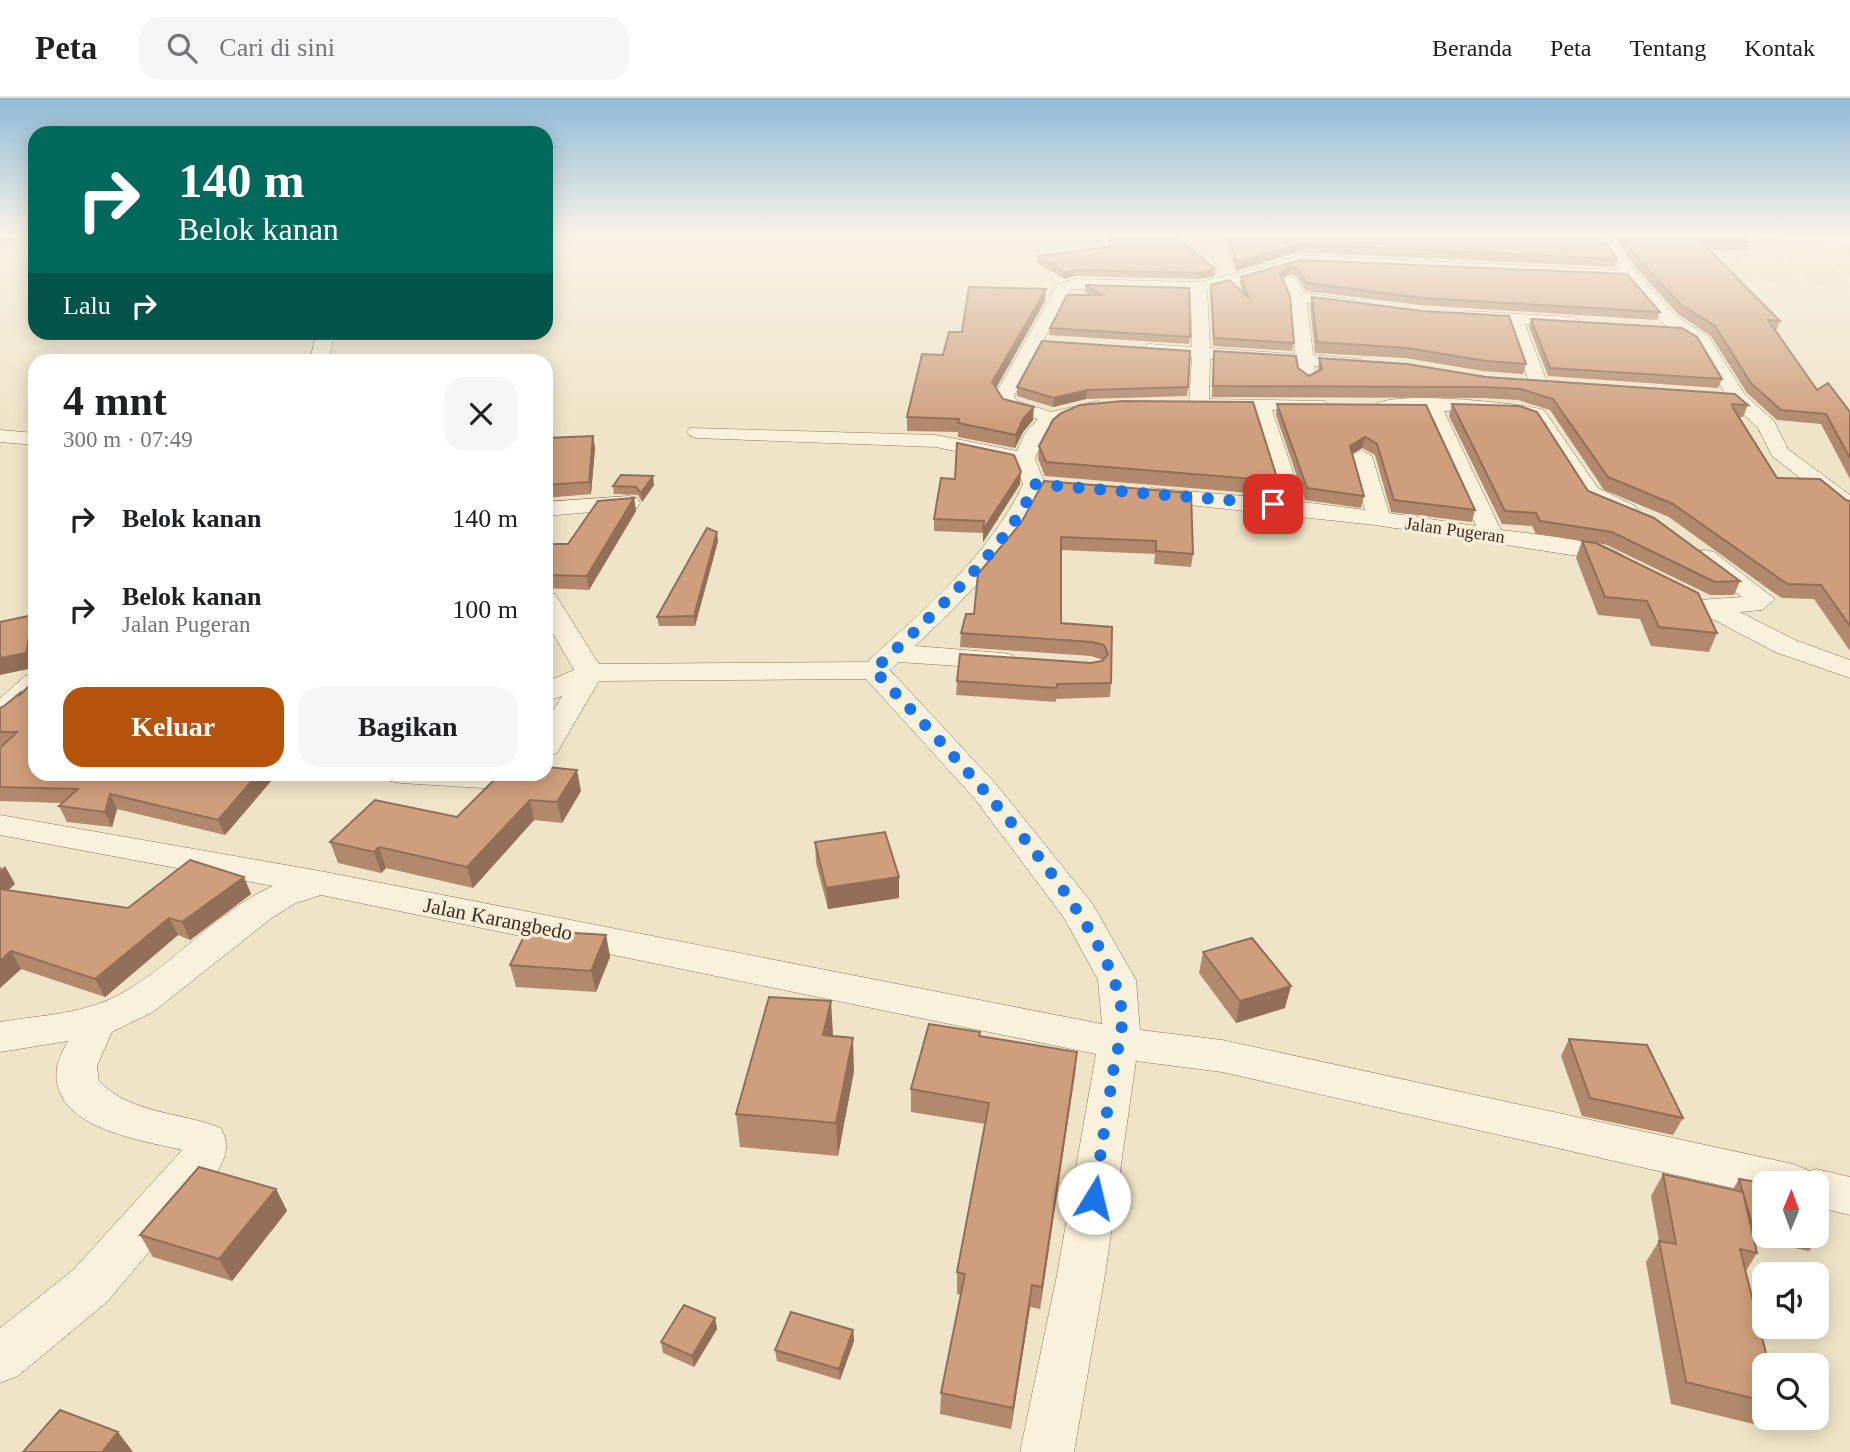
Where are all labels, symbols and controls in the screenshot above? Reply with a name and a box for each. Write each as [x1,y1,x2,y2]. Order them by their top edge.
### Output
search box [139,17,629,80]
icon: search [163,29,201,67]
text: Peta [35,30,97,66]
text: Cari di sini [219,33,335,62]
text: Beranda [1432,35,1512,61]
text: Peta [1550,35,1591,61]
text: Tentang [1629,35,1706,61]
text: Kontak [1744,35,1815,61]
text: 140 m [178,153,305,208]
icon: right [63,154,154,245]
text: Belok kanan [178,211,339,247]
icon: right [125,287,163,325]
text: Lalu [63,291,111,320]
button: close [444,377,518,451]
text: 4 mnt [63,378,167,424]
text: 300 m · 07:49 [63,427,193,452]
pin [1243,474,1303,534]
icon: arrive [1254,485,1292,523]
icon: right [63,500,101,538]
text: Belok kanan [122,504,261,533]
text: 140 m [452,504,518,533]
street label: Jalan Pugeran [1404,513,1506,547]
text: Belok kanan [122,582,261,611]
icon: right [63,591,101,629]
text: 100 m [452,595,518,624]
text: Jalan Pugeran [122,612,250,637]
button: Keluar [63,687,284,767]
button: Bagikan [298,687,518,767]
street label: Jalan Karangbedo [422,893,574,945]
position arrow [1057,1161,1131,1235]
north arrow [1752,1171,1829,1248]
map controls [1752,1171,1829,1430]
button: sound [1752,1262,1829,1339]
button: search [1752,1353,1829,1430]

